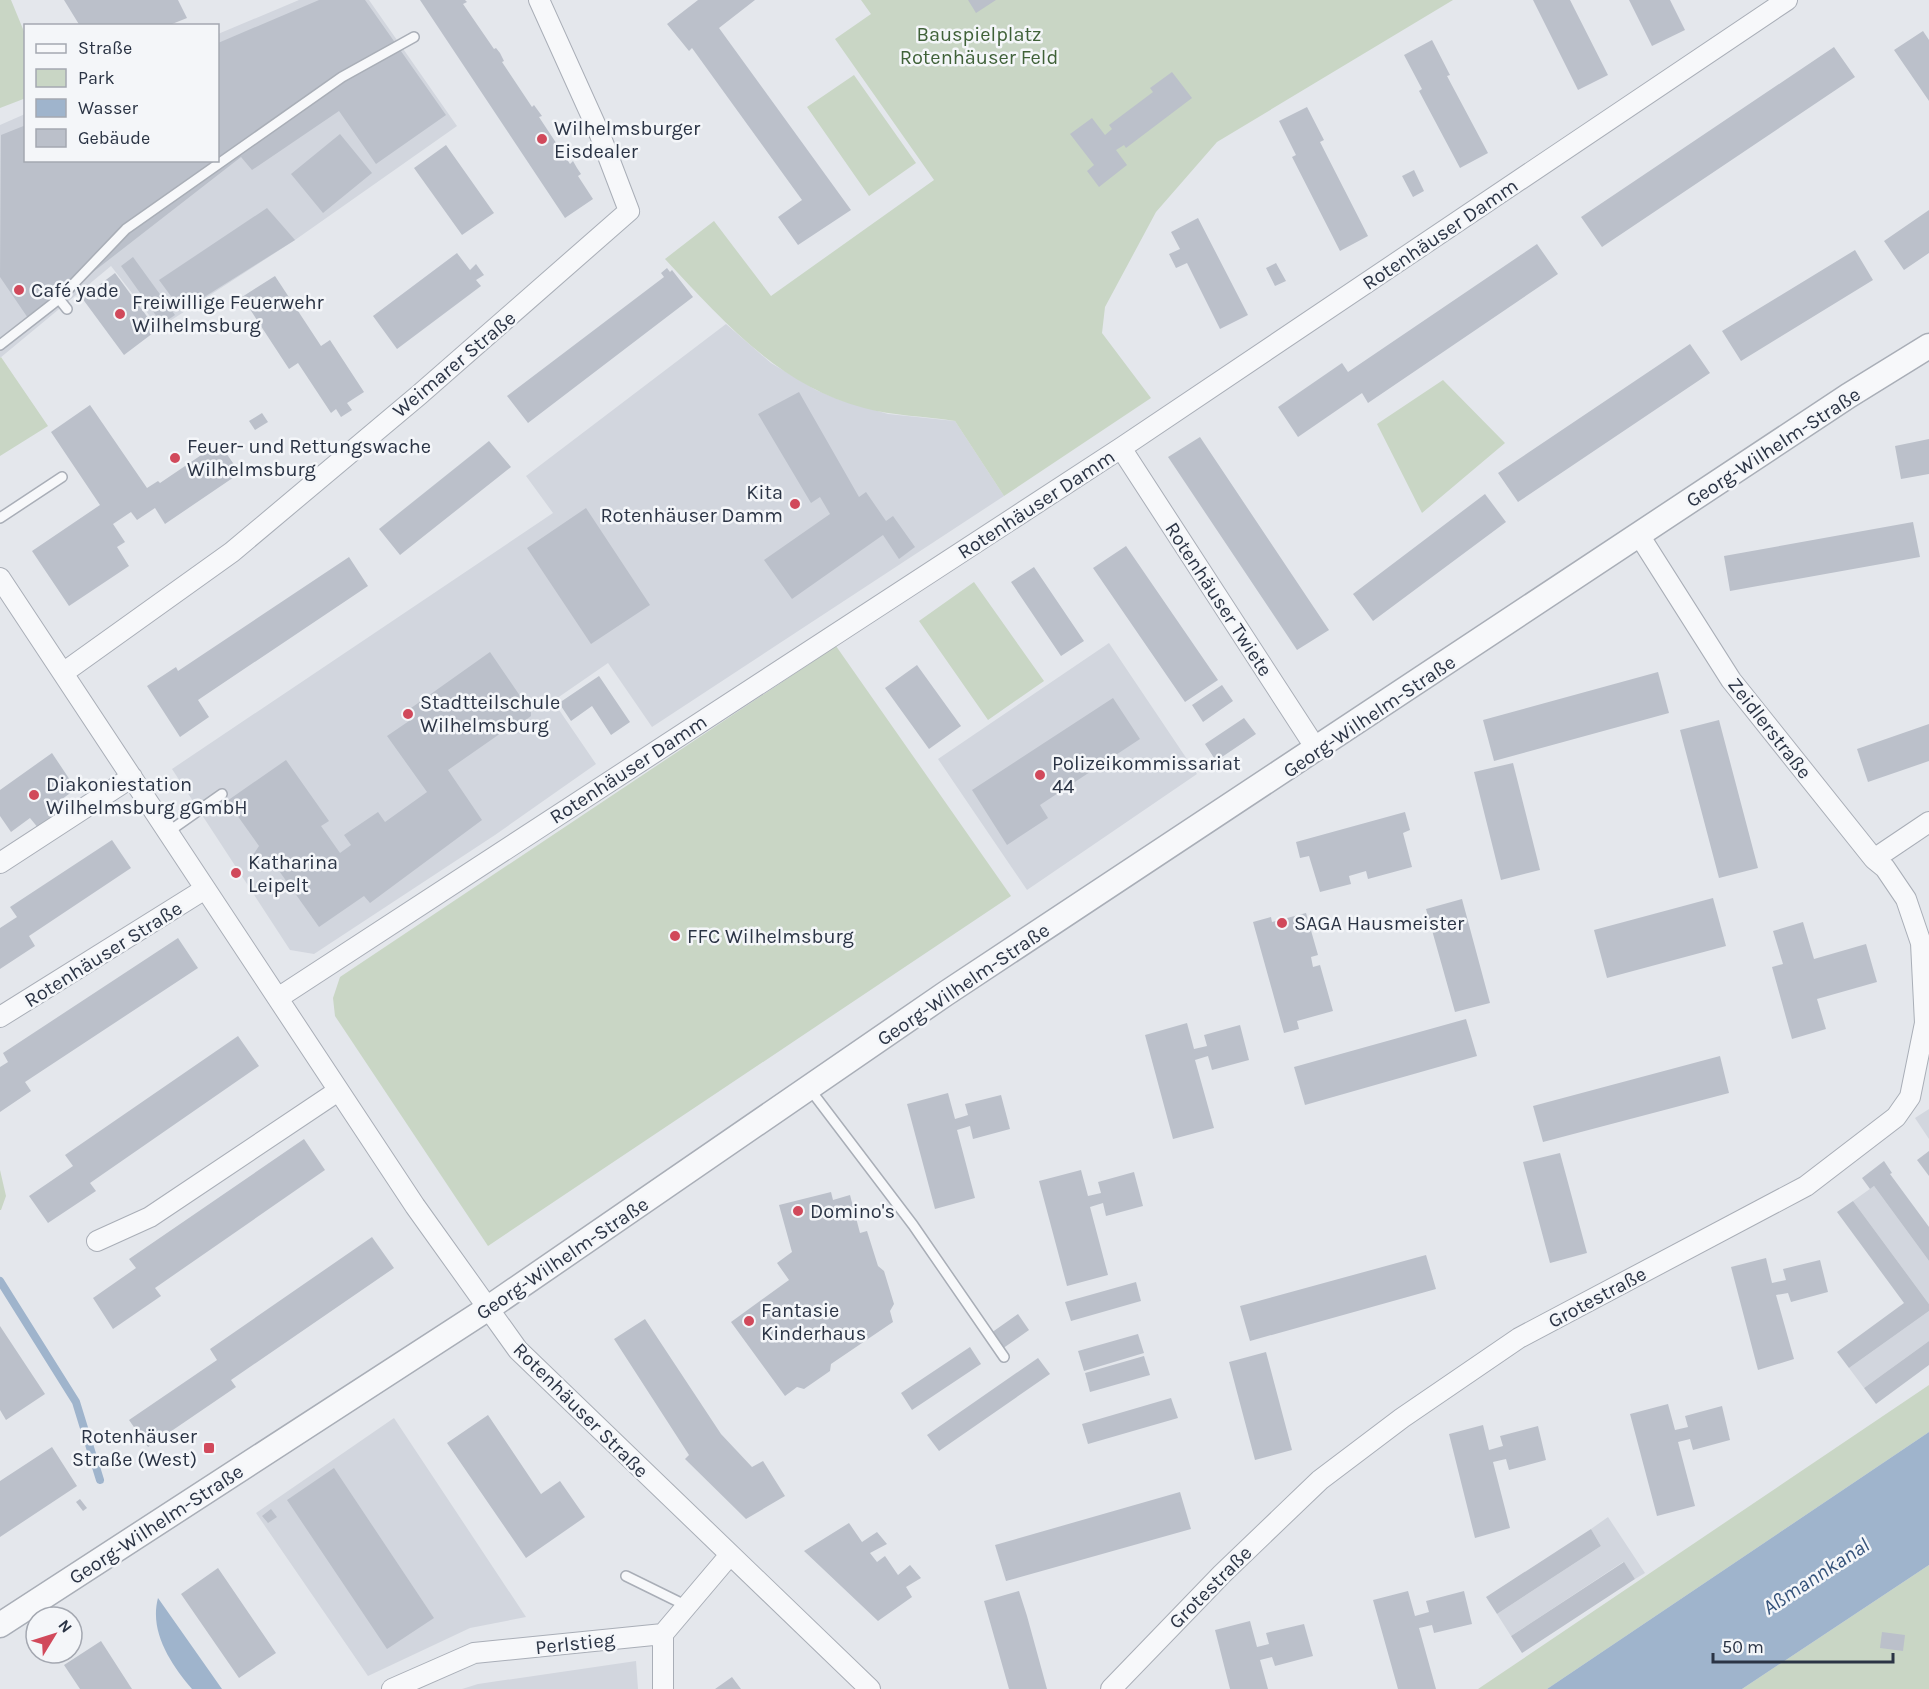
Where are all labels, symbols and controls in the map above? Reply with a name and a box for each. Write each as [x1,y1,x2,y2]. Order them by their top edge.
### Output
park label: Bauspielplatz Rotenhäuser Feld [900,23,1058,69]
legend [24,24,219,162]
text: Straße [78,37,132,59]
text: Park [78,67,115,89]
text: Wasser [78,97,139,119]
place label: Wilhelmsburger Eisdealer [554,117,701,163]
text: Gebäude [78,127,150,149]
marker: Wilhelmsburger Eisdealer [535,132,549,146]
street label: Rotenhäuser Damm [1358,174,1522,295]
place label: Café yade [31,279,119,302]
marker: Café yade [12,283,26,297]
place label: Freiwillige Feuerwehr Wilhelmsburg [132,291,324,337]
street label: Weimarer Straße [388,306,520,422]
marker: Freiwillige Feuerwehr Wilhelmsburg [113,307,127,321]
street label: Georg-Wilhelm-Straße [1682,383,1865,512]
place label: Feuer- und Rettungswache Wilhelmsburg [187,435,431,481]
street label: Rotenhäuser Damm [953,445,1119,564]
marker: Feuer- und Rettungswache Wilhelmsburg [168,451,182,465]
place label: Kita Rotenhäuser Damm [600,481,783,527]
marker: Kita Rotenhäuser Damm [788,497,802,511]
street label: Rotenhäuser Twiete [1160,518,1277,681]
street label: Georg-Wilhelm-Straße [1279,650,1460,783]
street label: Zeidlerstraße [1723,673,1816,783]
place label: Stadtteilschule Wilhelmsburg [420,691,560,737]
marker: Stadtteilschule Wilhelmsburg [401,707,415,721]
street label: Rotenhäuser Damm [545,710,711,829]
place label: Polizeikommissariat 44 [1052,752,1241,798]
marker: Polizeikommissariat 44 [1033,768,1047,782]
place label: Diakoniestation Wilhelmsburg gGmbH [46,773,248,819]
marker: Diakoniestation Wilhelmsburg gGmbH [27,788,41,802]
place label: Katharina Leipelt [248,851,338,897]
marker: Katharina Leipelt [229,866,243,880]
street label: Rotenhäuser Straße [20,897,186,1012]
place label: SAGA Hausmeister [1294,912,1465,935]
marker: SAGA Hausmeister [1275,916,1289,930]
street label: Georg-Wilhelm-Straße [873,918,1054,1051]
place label: FFC Wilhelmsburg [687,925,854,948]
marker: FFC Wilhelmsburg [668,929,682,943]
street label: Georg-Wilhelm-Straße [472,1192,653,1325]
place label: Domino's [810,1200,895,1223]
marker: Domino's [791,1204,805,1218]
street label: Grotestraße [1544,1262,1650,1333]
place label: Fantasie Kinderhaus [761,1299,866,1345]
marker: Fantasie Kinderhaus [742,1314,756,1328]
street label: Rotenhäuser Straße [508,1338,653,1483]
place label: Rotenhäuser Straße (West) [72,1425,198,1471]
marker: Rotenhäuser Straße (West) [202,1441,216,1455]
street label: Georg-Wilhelm-Straße [65,1460,248,1589]
water label: Aßmannkanal [1758,1533,1874,1619]
street label: Grotestraße [1164,1541,1257,1634]
north arrow [24,1605,84,1665]
text: N [54,1616,76,1636]
scale bar [1713,1626,1893,1664]
street label: Perlstieg [534,1628,616,1659]
text: 50 m [1722,1636,1764,1658]

